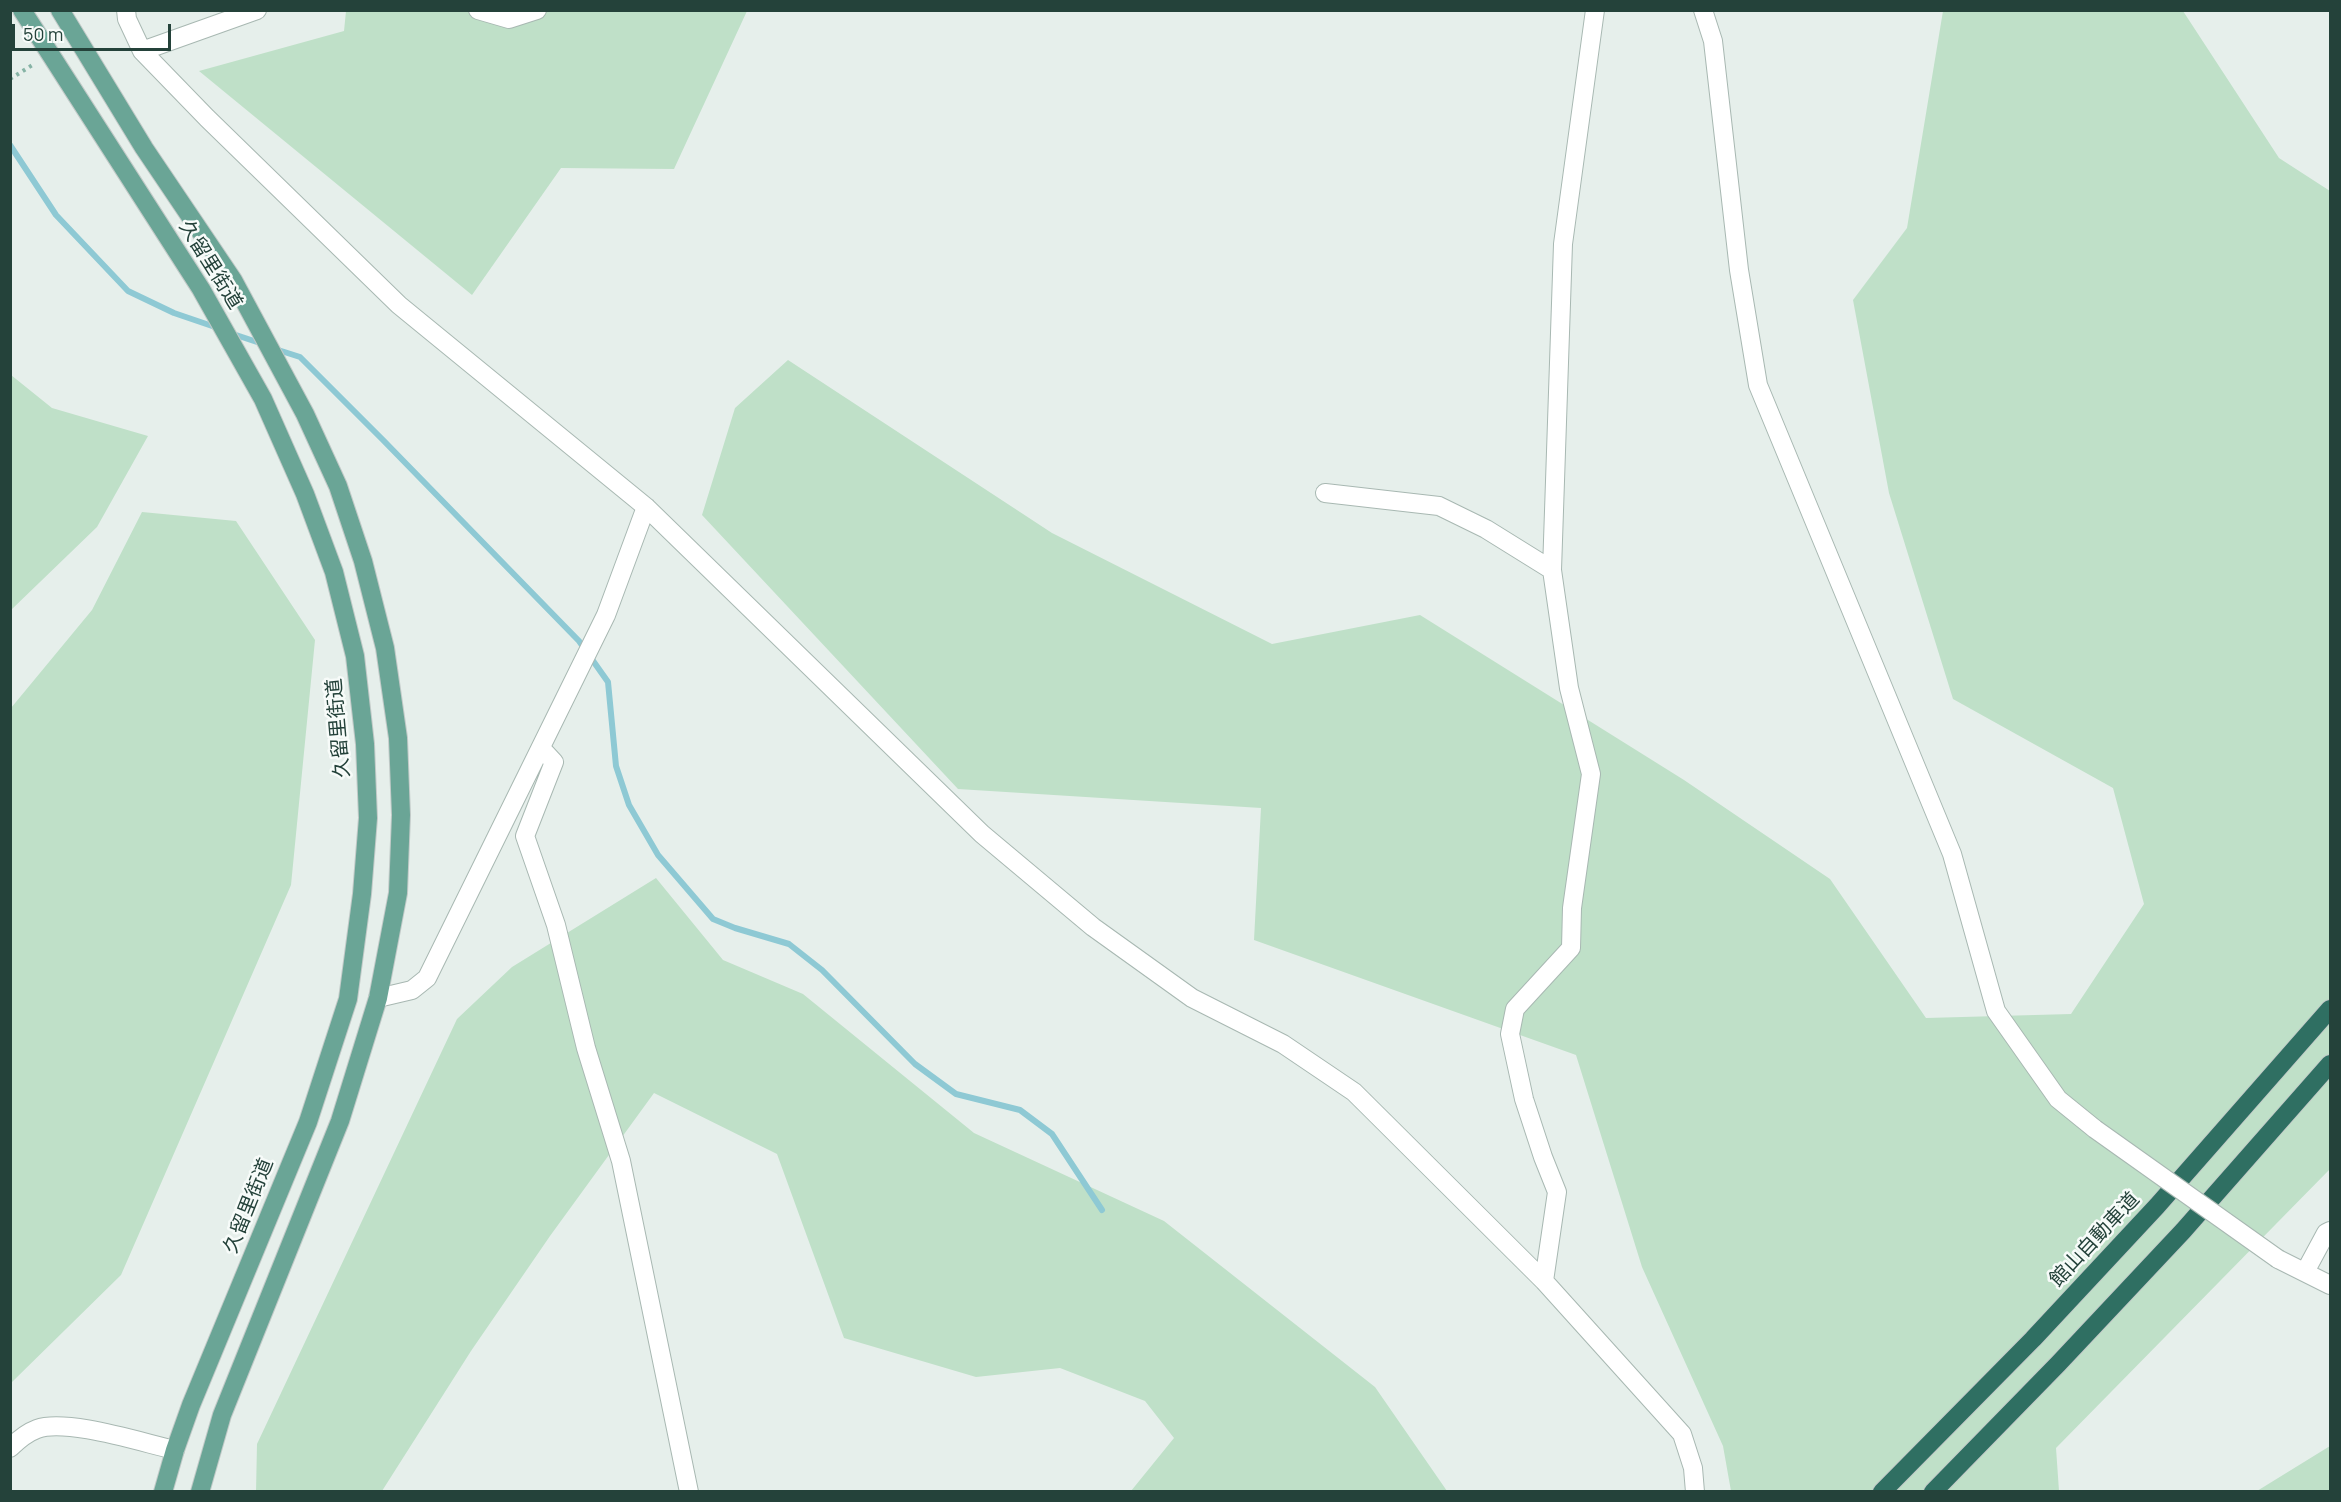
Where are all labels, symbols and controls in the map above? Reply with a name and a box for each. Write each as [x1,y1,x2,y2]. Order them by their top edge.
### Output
scale bar [15,12,174,50]
text: 50 m [23,22,63,46]
street label: 久留里街道 [173,216,247,314]
street label: 久留里街道 [323,677,355,779]
street label: 久留里街道 [219,1155,279,1257]
street label: 館山自動車道 [2045,1188,2145,1292]

